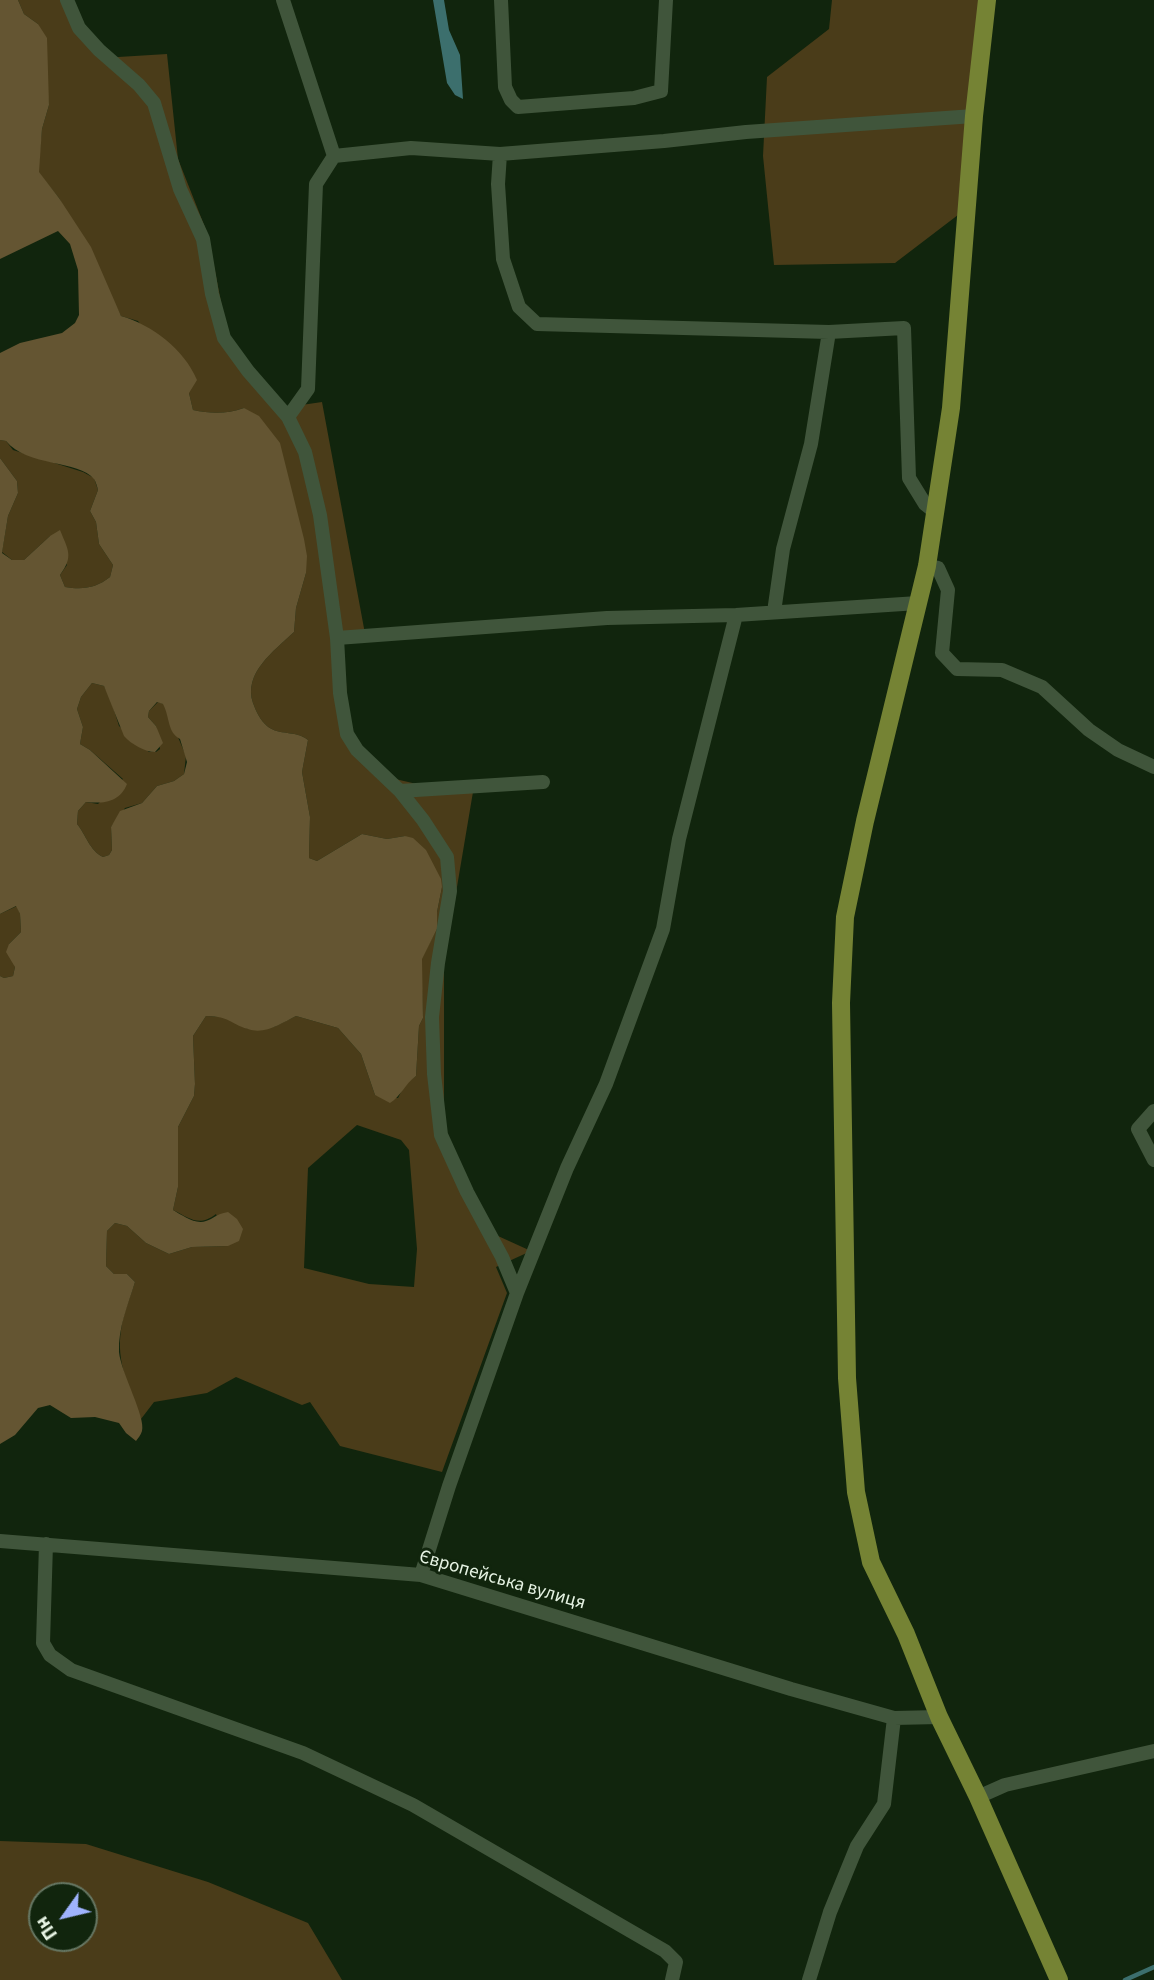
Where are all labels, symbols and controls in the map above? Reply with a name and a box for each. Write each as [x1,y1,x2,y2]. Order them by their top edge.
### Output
street label: Європейська вулиця [416,1546,588,1616]
north arrow [28,1882,98,1952]
text: Пн [29,1911,65,1945]

